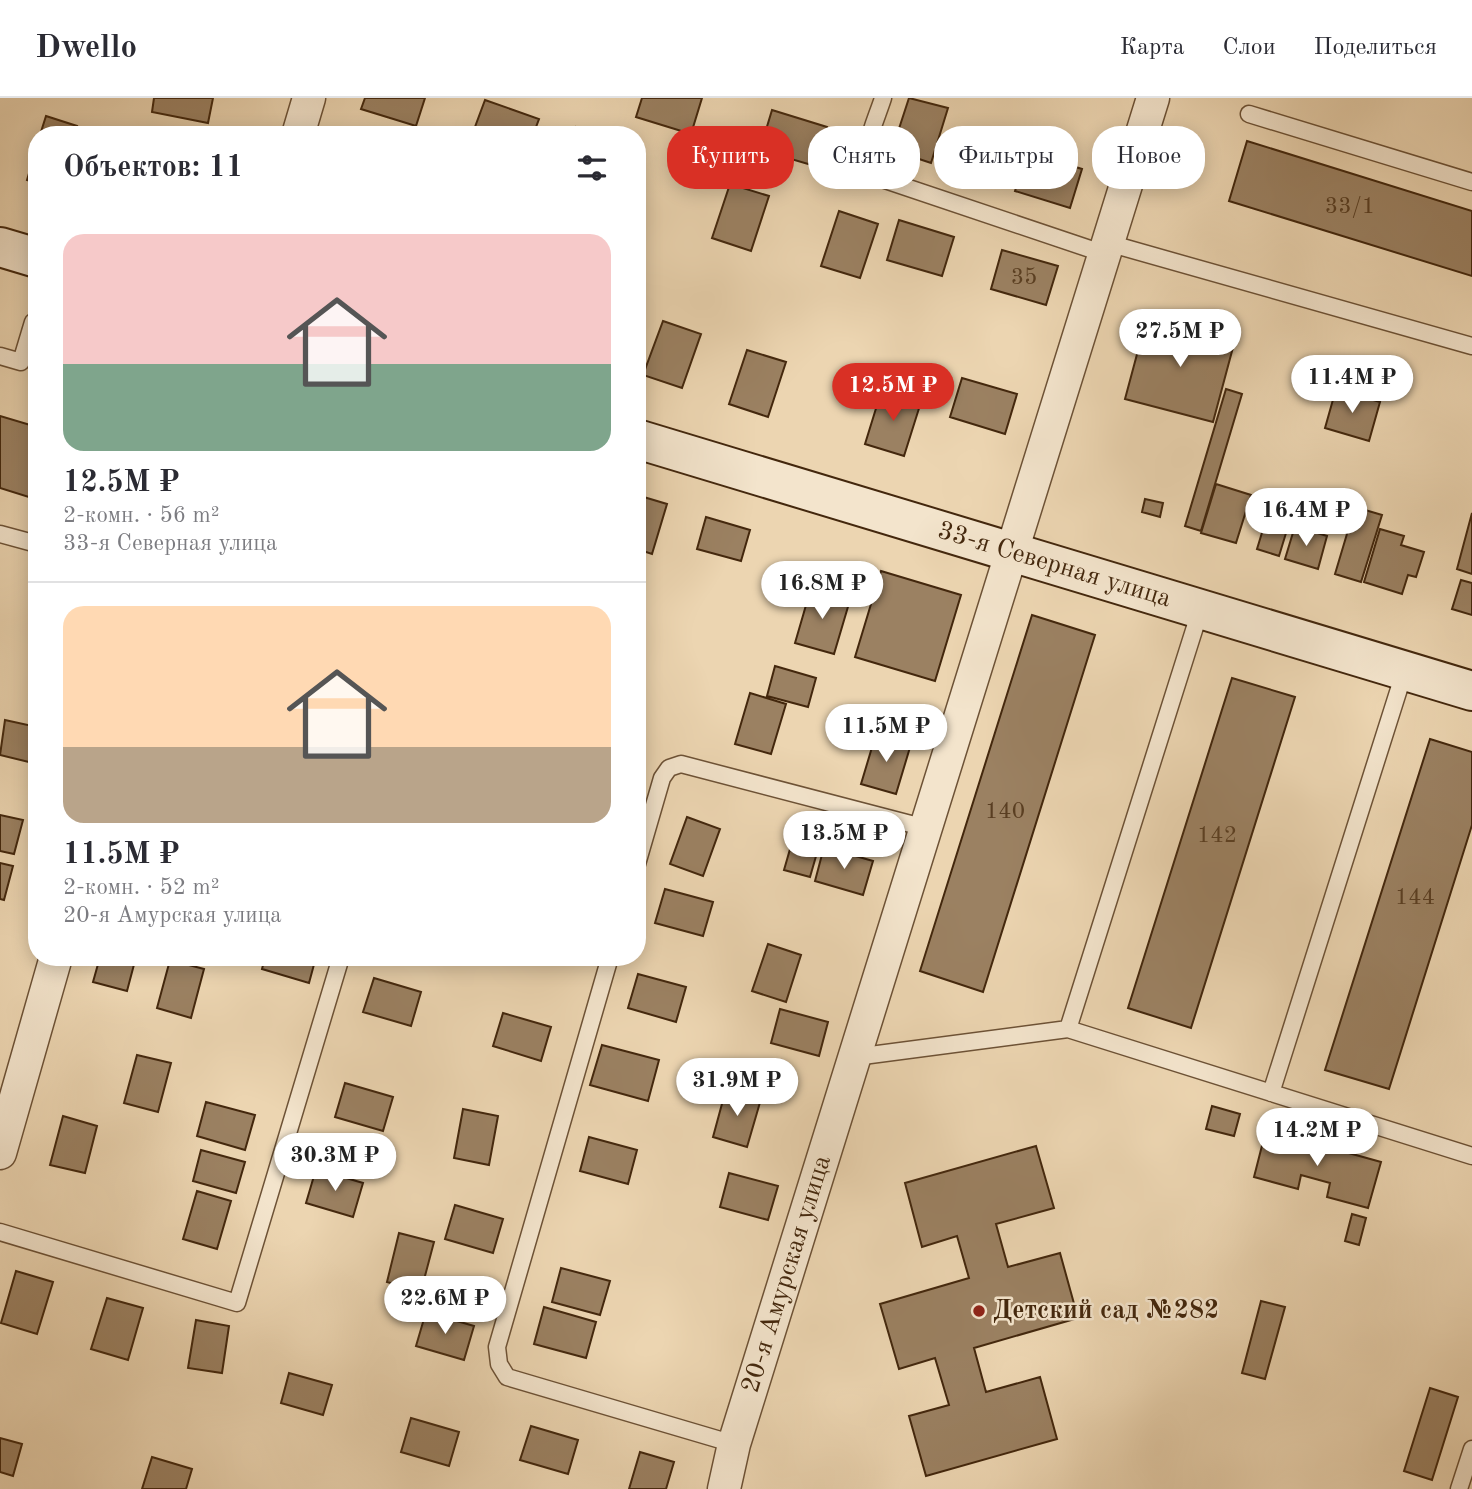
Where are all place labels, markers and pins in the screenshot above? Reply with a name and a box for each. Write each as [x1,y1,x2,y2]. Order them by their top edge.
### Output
pin: 27.5M ₽ [1115,310,1245,369]
pin: 11.4M ₽ [1287,356,1417,415]
pin: 12.5M ₽ [828,364,958,423]
pin: 16.4M ₽ [1241,489,1371,548]
pin: 16.8M ₽ [757,561,887,621]
pin: 11.5M ₽ [821,704,951,764]
pin: 13.5M ₽ [779,812,909,871]
pin: 31.9M ₽ [672,1058,802,1118]
pin: 14.2M ₽ [1252,1108,1382,1168]
pin: 30.3M ₽ [270,1134,400,1193]
pin: 22.6M ₽ [380,1276,510,1336]
place label: Детский сад №282 [993,1298,1219,1324]
marker: Детский сад №282 [971,1303,987,1319]

